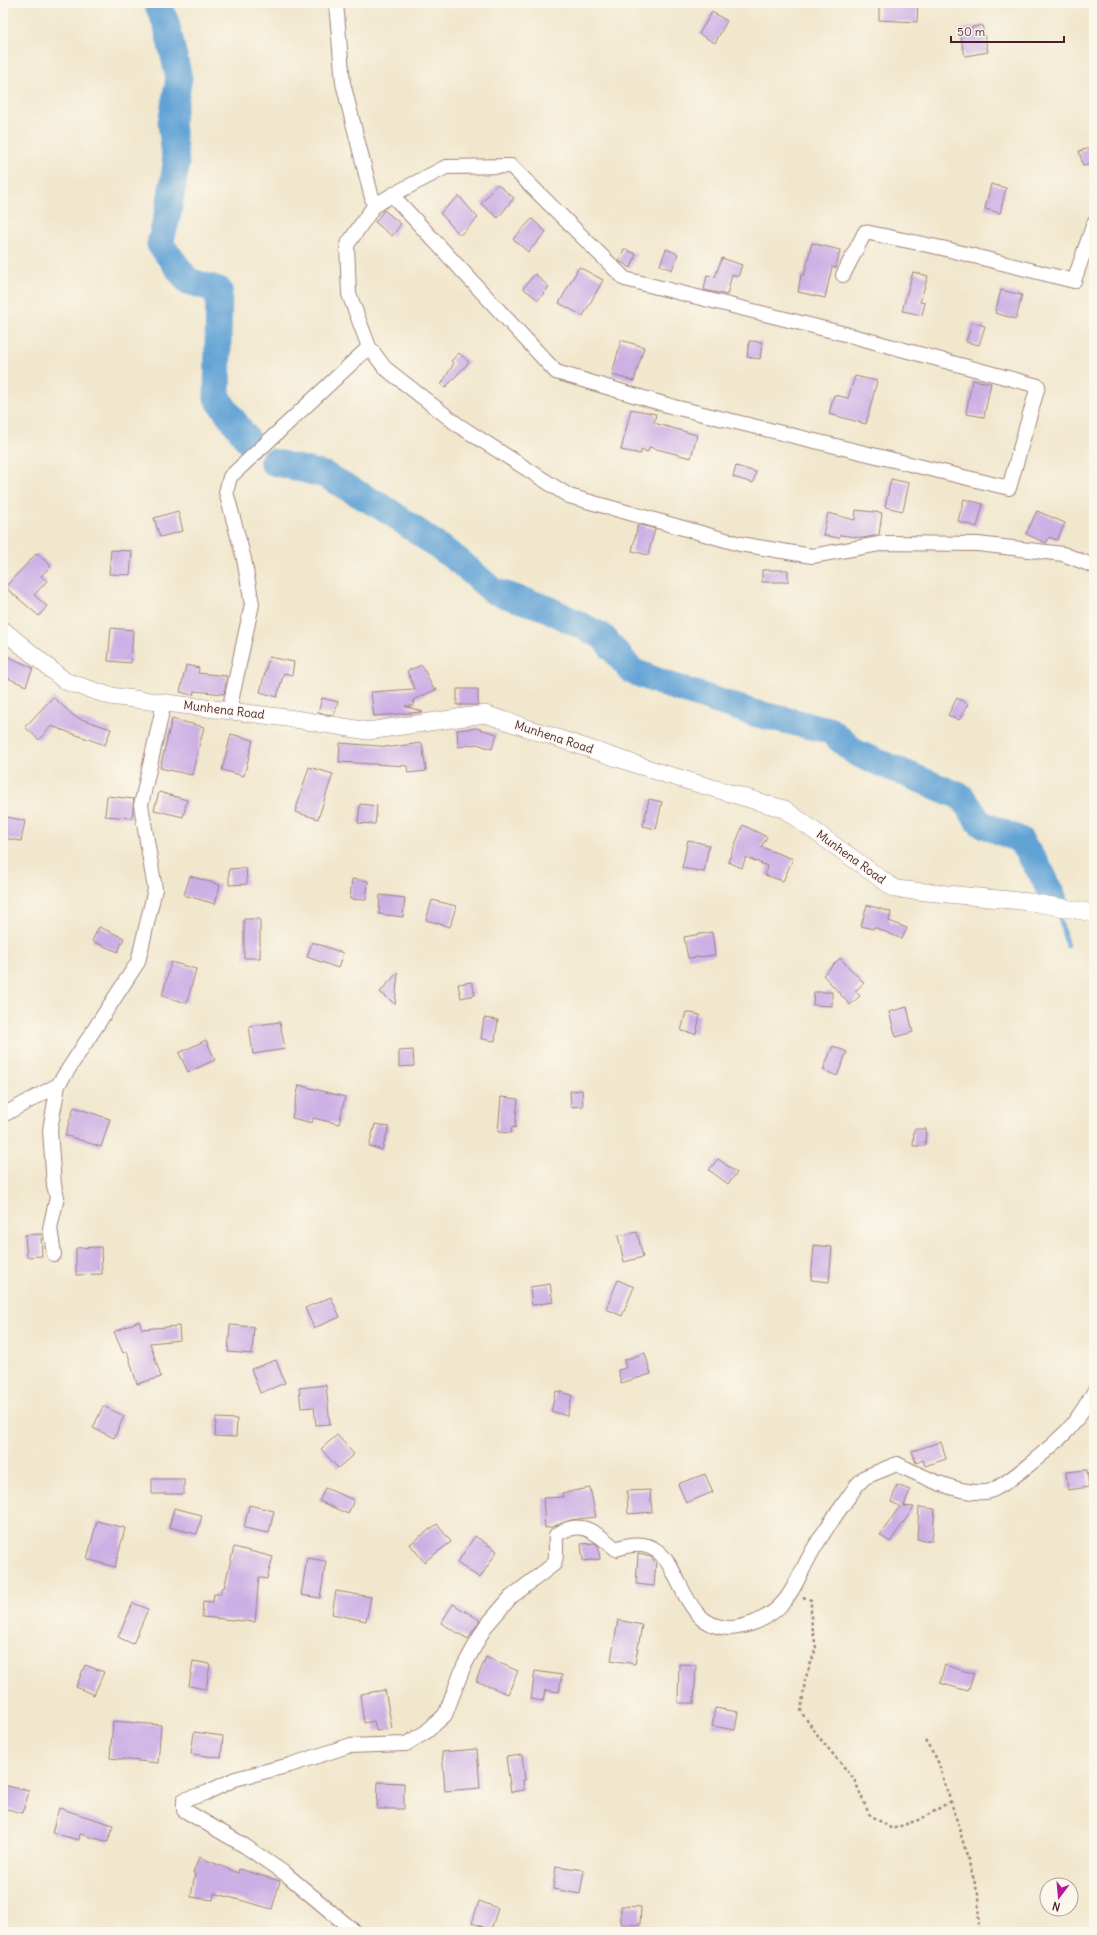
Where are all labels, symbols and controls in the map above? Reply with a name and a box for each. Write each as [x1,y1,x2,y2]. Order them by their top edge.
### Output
scale bar [951,18,1064,44]
text: 50 m [957,24,986,39]
street label: Munhena Road [183,697,266,722]
street label: Munhena Road [513,717,595,756]
street label: Munhena Road [814,826,889,887]
north arrow [1039,1877,1079,1917]
text: N [1051,1899,1062,1914]

